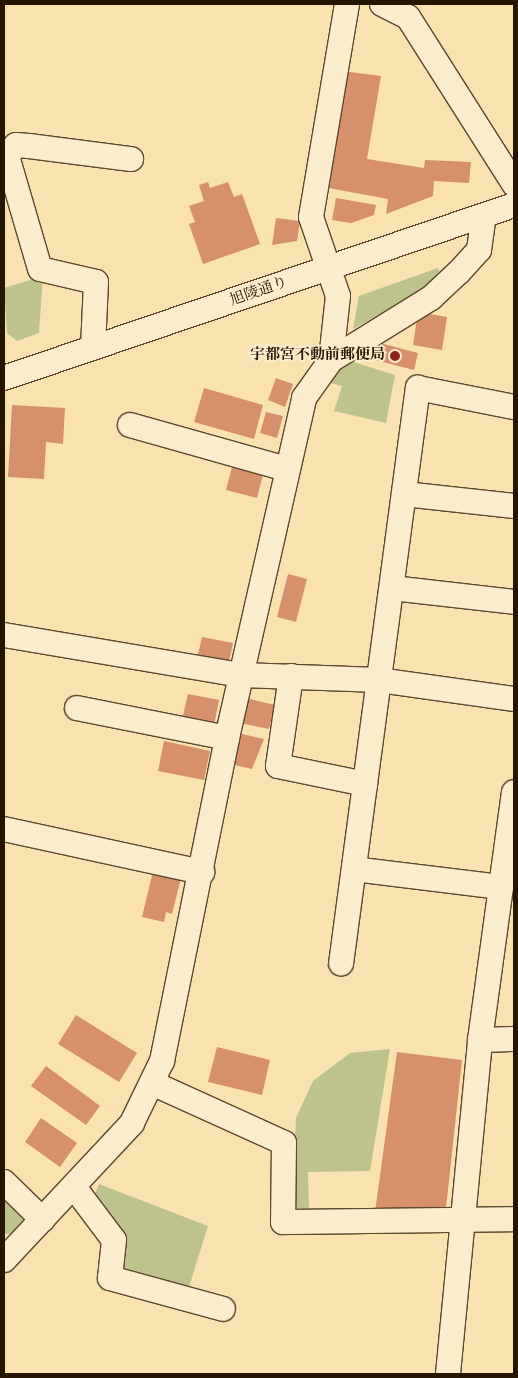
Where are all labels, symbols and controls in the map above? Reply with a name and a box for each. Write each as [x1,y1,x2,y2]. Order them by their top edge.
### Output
street label: 旭陵通り [228,274,290,310]
place label: 宇都宮不動前郵便局 [250,347,385,365]
marker: 宇都宮不動前郵便局 [389,350,401,362]

